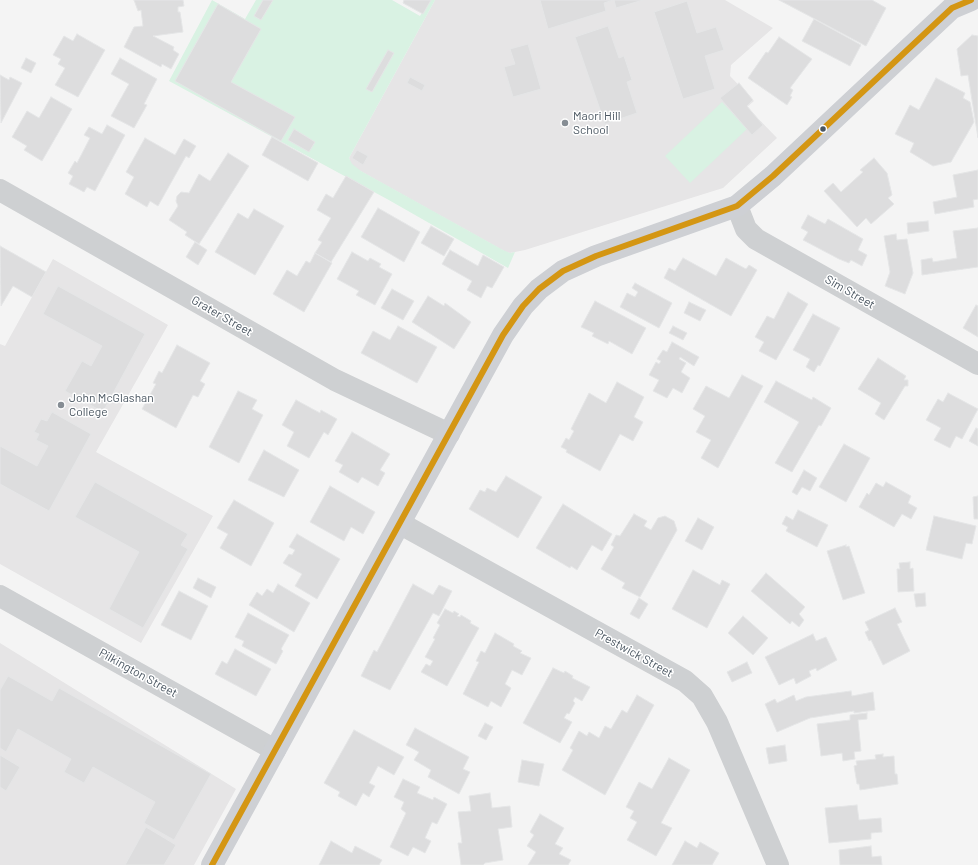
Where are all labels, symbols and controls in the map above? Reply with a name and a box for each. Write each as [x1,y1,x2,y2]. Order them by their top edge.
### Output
place label: Maori Hill School [573,109,621,137]
marker: Maori Hill School [560,118,570,128]
unlabelled marker [818,124,828,134]
street label: Sim Street [823,272,877,312]
street label: Grater Street [189,293,255,339]
place label: John McGlashan College [69,391,154,419]
marker: John McGlashan College [56,400,66,410]
street label: Prestwick Street [592,626,676,680]
street label: Pilkington Street [96,646,180,700]

